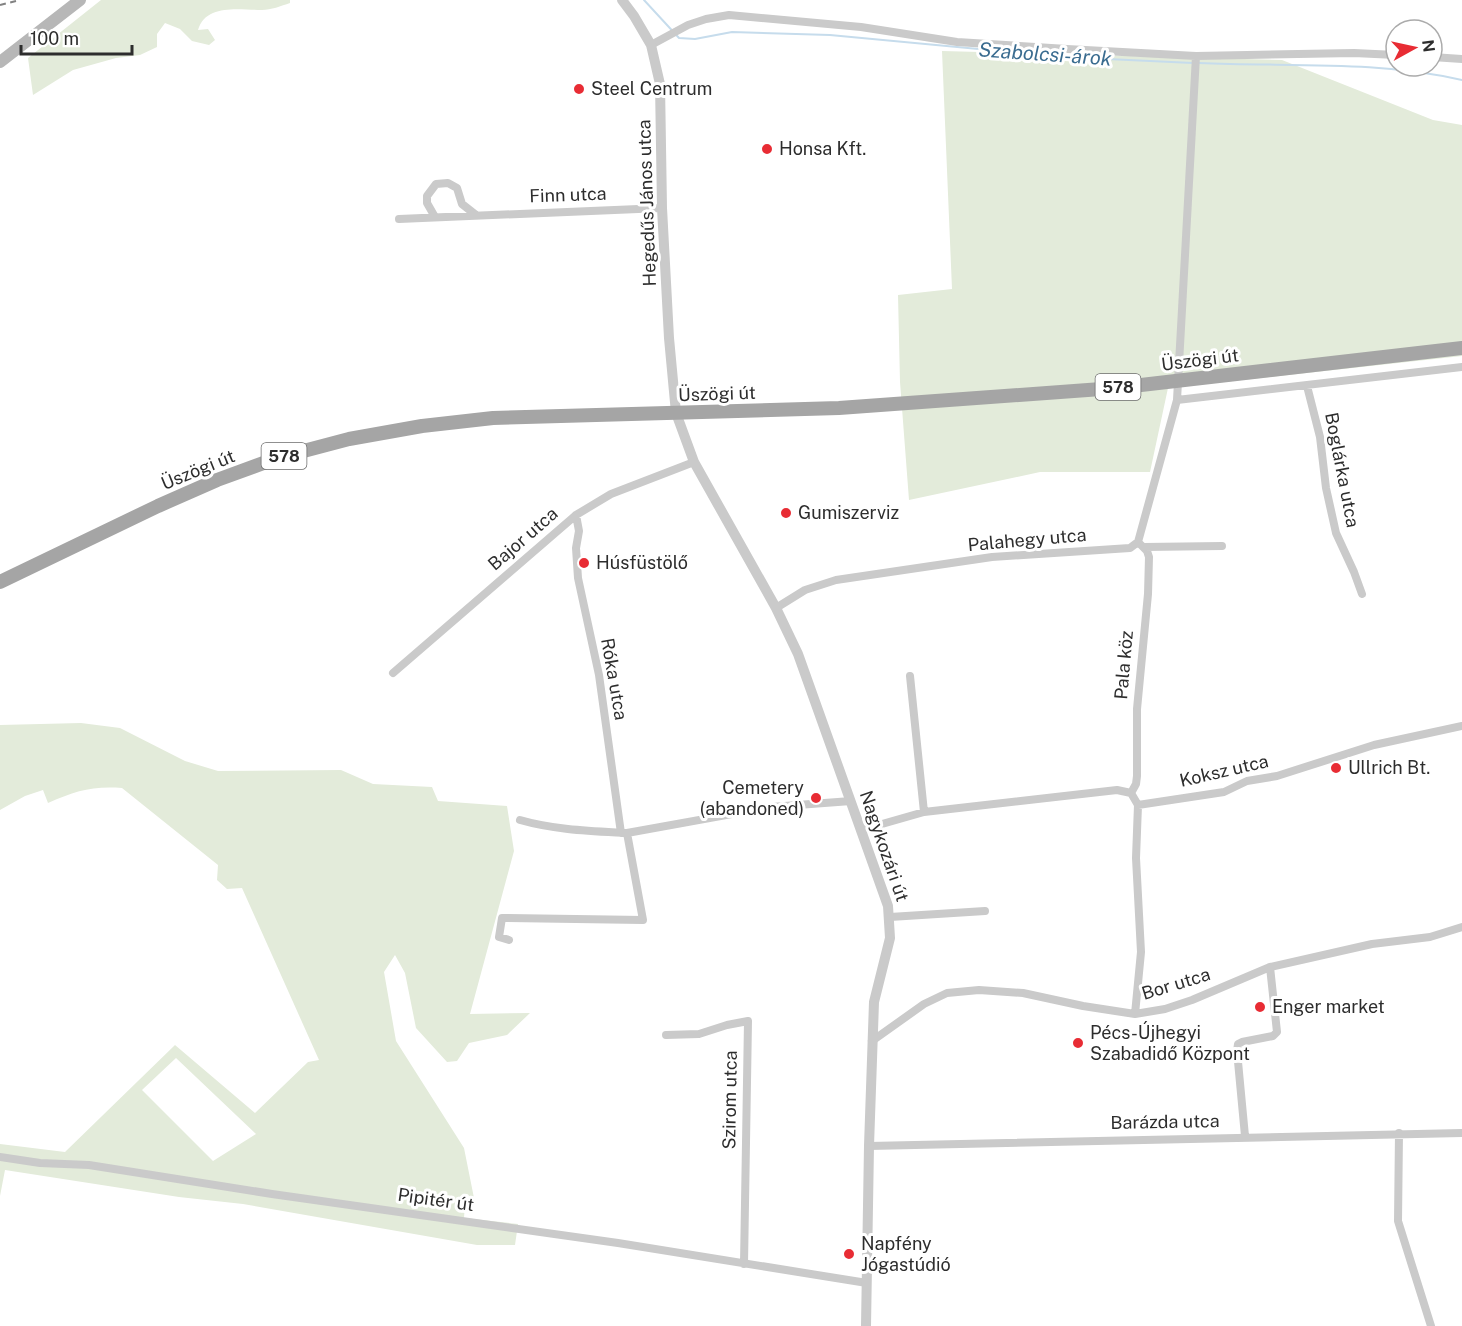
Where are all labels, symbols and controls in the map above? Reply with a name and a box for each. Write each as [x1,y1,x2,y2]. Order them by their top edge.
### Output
scale bar [21,18,132,56]
north arrow [1384,18,1444,78]
text: 100 m [30,28,79,49]
water label: Szabolcsi-árok [978,37,1113,71]
text: N [1418,38,1439,54]
place label: Steel Centrum [591,78,712,99]
marker: Steel Centrum [572,82,586,96]
street label: Hegedűs János utca [633,119,660,287]
place label: Honsa Kft. [779,138,866,159]
marker: Honsa Kft. [760,142,774,156]
street label: Finn utca [529,183,607,206]
street label: Üszögi út [1160,343,1240,375]
road number: 578 [1096,374,1140,400]
street label: Üszögi út [678,381,756,405]
street label: Boglárka utca [1321,411,1364,529]
road number: 578 [262,443,306,469]
street label: Üszögi út [157,444,238,494]
place label: Gumiszerviz [798,502,899,523]
street label: Bajor utca [484,503,562,574]
marker: Gumiszerviz [779,506,793,520]
street label: Palahegy utca [967,524,1087,555]
place label: Húsfüstölő [596,552,688,573]
marker: Húsfüstölő [577,556,591,570]
street label: Pala köz [1110,630,1137,700]
street label: Róka utca [597,636,632,722]
street label: Koksz utca [1177,750,1270,791]
place label: Ullrich Bt. [1348,757,1430,778]
marker: Ullrich Bt. [1329,761,1343,775]
place label: Cemetery (abandoned) [700,777,804,819]
street label: Nagykozári út [856,788,913,904]
marker: Cemetery (abandoned) [809,791,823,805]
street label: Bor utca [1139,963,1213,1004]
place label: Enger market [1272,996,1385,1017]
marker: Enger market [1253,1000,1267,1014]
place label: Pécs-Újhegyi Szabadidő Központ [1090,1021,1250,1064]
marker: Pécs-Újhegyi Szabadidő Központ [1071,1036,1085,1050]
street label: Szirom utca [718,1050,741,1150]
street label: Barázda utca [1110,1110,1220,1133]
street label: Pipitér út [396,1184,476,1215]
place label: Napfény Jógastúdió [861,1233,951,1275]
marker: Napfény Jógastúdió [842,1247,856,1261]

